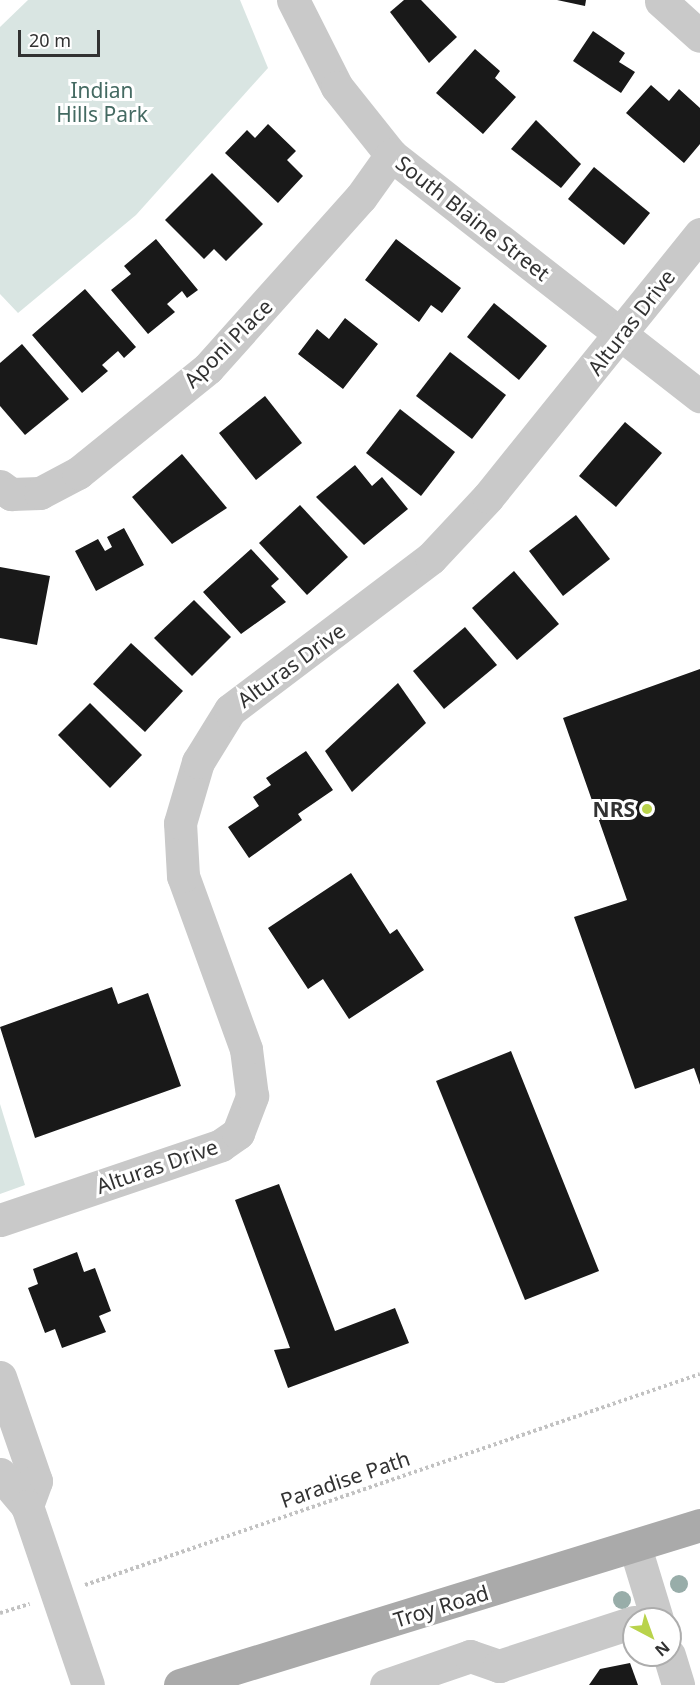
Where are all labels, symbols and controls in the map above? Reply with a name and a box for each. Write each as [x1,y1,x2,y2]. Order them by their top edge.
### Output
scale bar [21,18,104,56]
text: 20 m [29,28,71,52]
park label: Indian Hills Park [56,77,148,127]
street label: South Blaine Street [391,150,555,286]
street label: Alturas Drive [582,264,680,380]
street label: Aponi Place [179,294,277,392]
street label: Alturas Drive [232,618,350,712]
place label: NRS [593,796,635,822]
marker: NRS [640,802,654,816]
street label: Alturas Drive [93,1133,221,1199]
street label: Paradise Path [277,1445,413,1513]
street label: Troy Road [391,1580,491,1632]
north arrow [622,1607,682,1667]
text: N [650,1636,675,1662]

